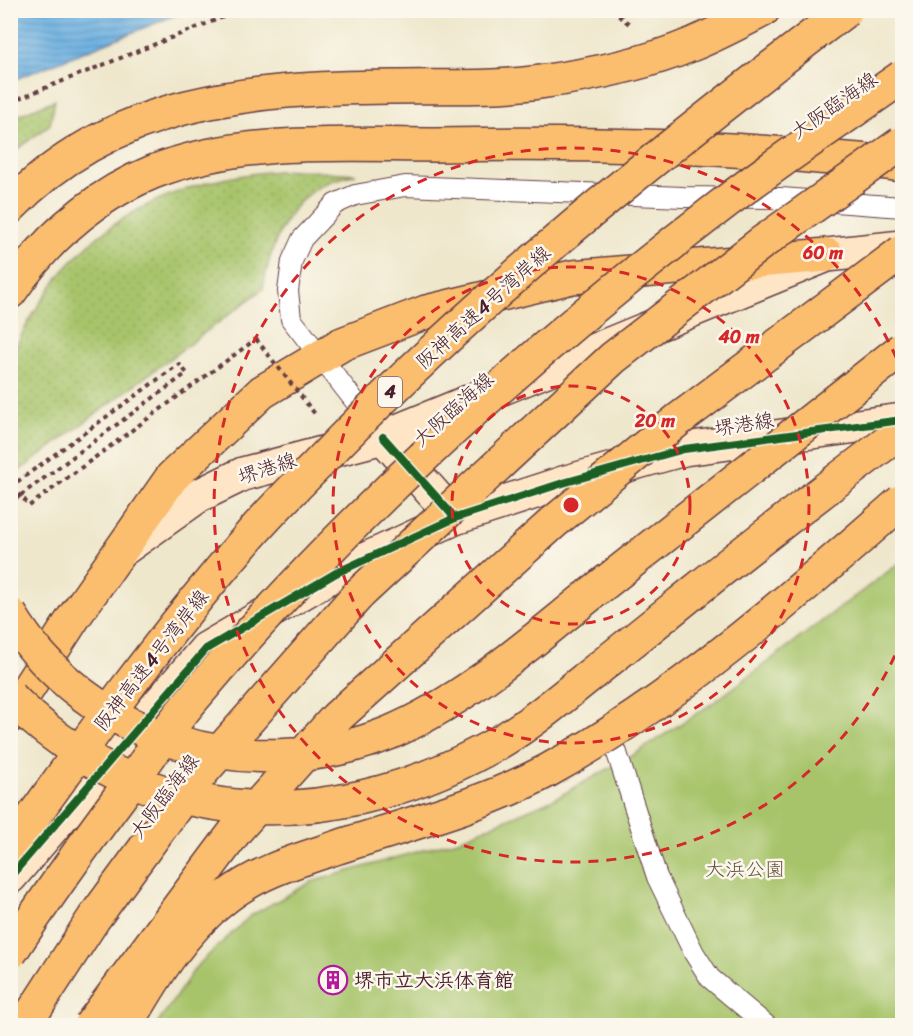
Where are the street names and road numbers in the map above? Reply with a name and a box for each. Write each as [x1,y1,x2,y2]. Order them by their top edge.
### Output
street label: 大阪臨海線 [783,62,885,148]
street label: 阪神高速4号湾岸線 [408,237,559,378]
street label: 大阪臨海線 [404,363,502,456]
road number: 4 [378,377,402,407]
street label: 堺港線 [712,403,776,446]
street label: 堺港線 [233,443,301,494]
street label: 阪神高速4号湾岸線 [85,582,218,739]
street label: 大阪臨海線 [120,746,208,847]

